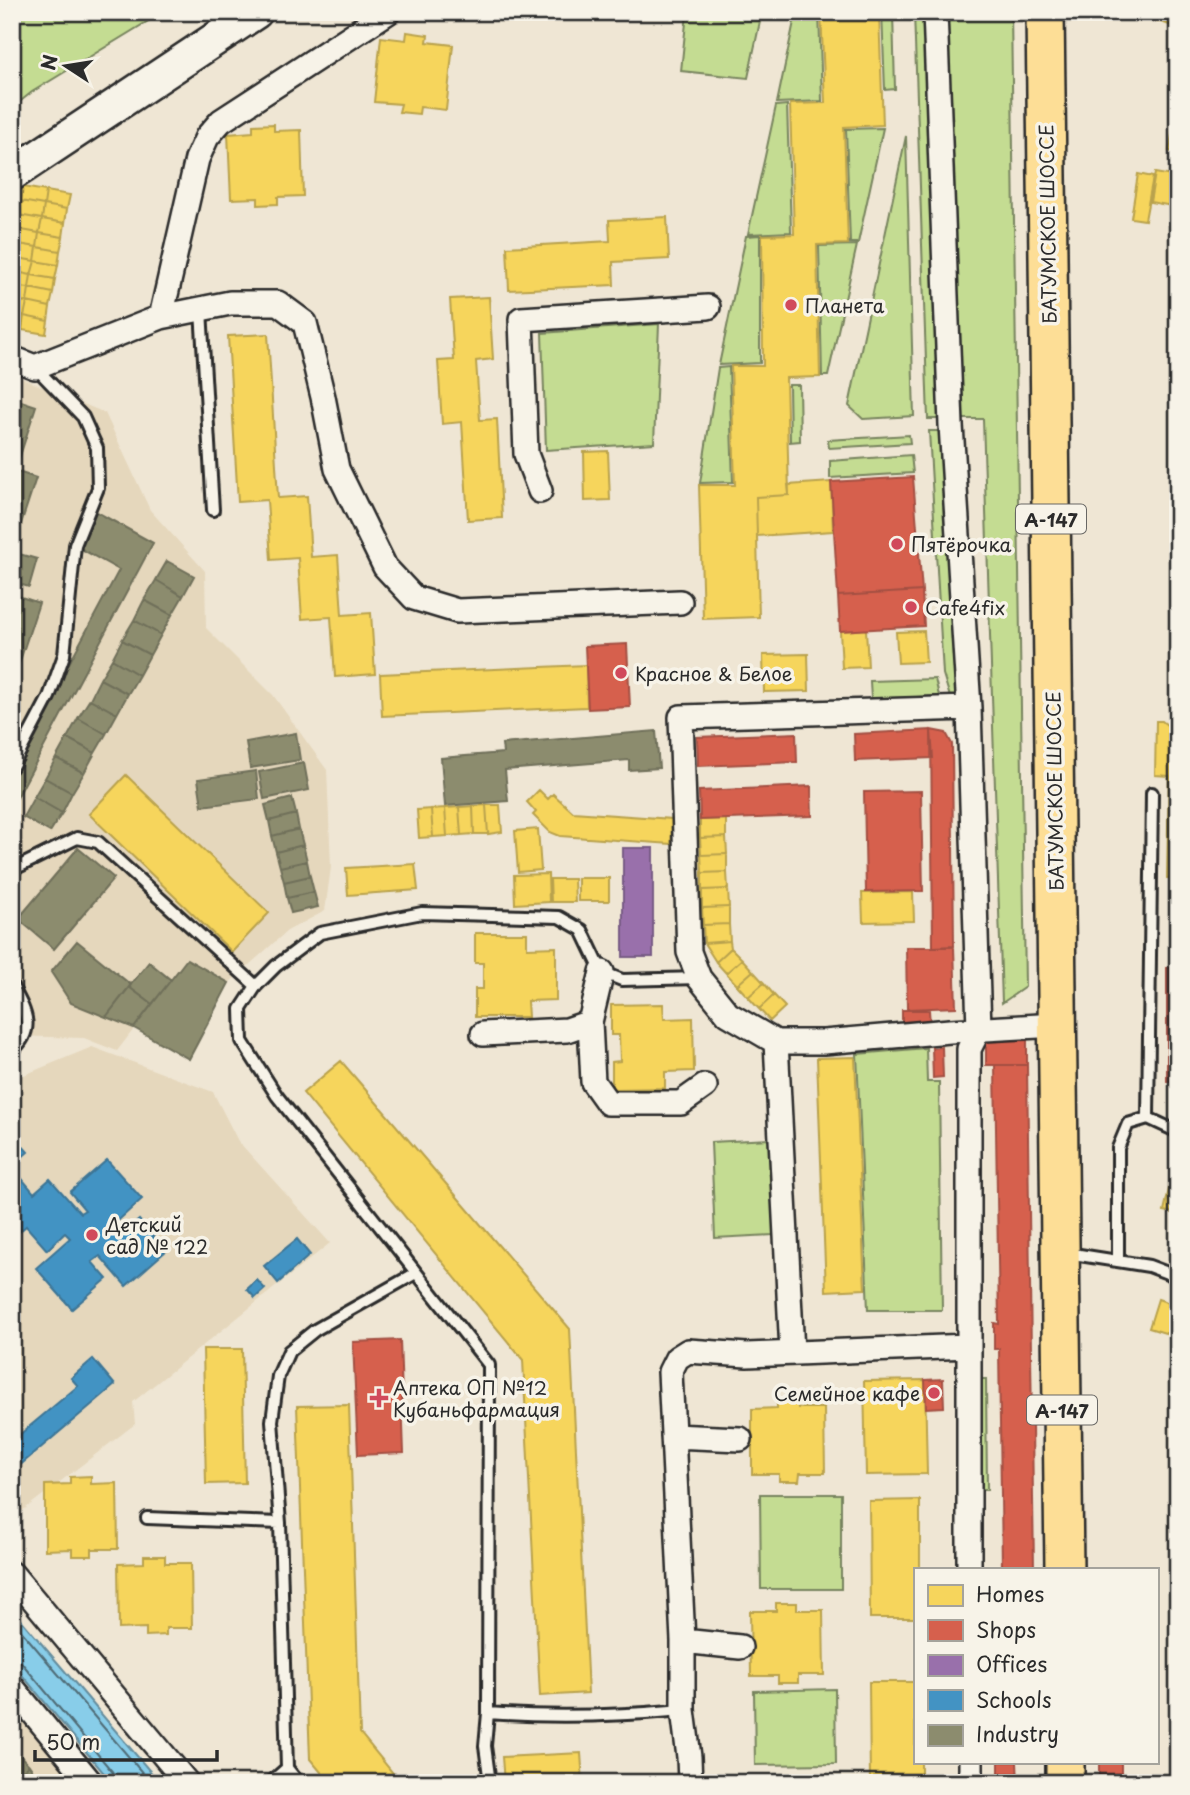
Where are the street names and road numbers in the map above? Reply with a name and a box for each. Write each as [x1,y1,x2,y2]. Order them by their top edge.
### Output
street label: БАТУМСКОЕ ШОССЕ [1031,124,1063,324]
road number: А-147 [1016,504,1086,534]
street label: БАТУМСКОЕ ШОССЕ [1038,691,1070,891]
road number: А-147 [1027,1395,1097,1424]

